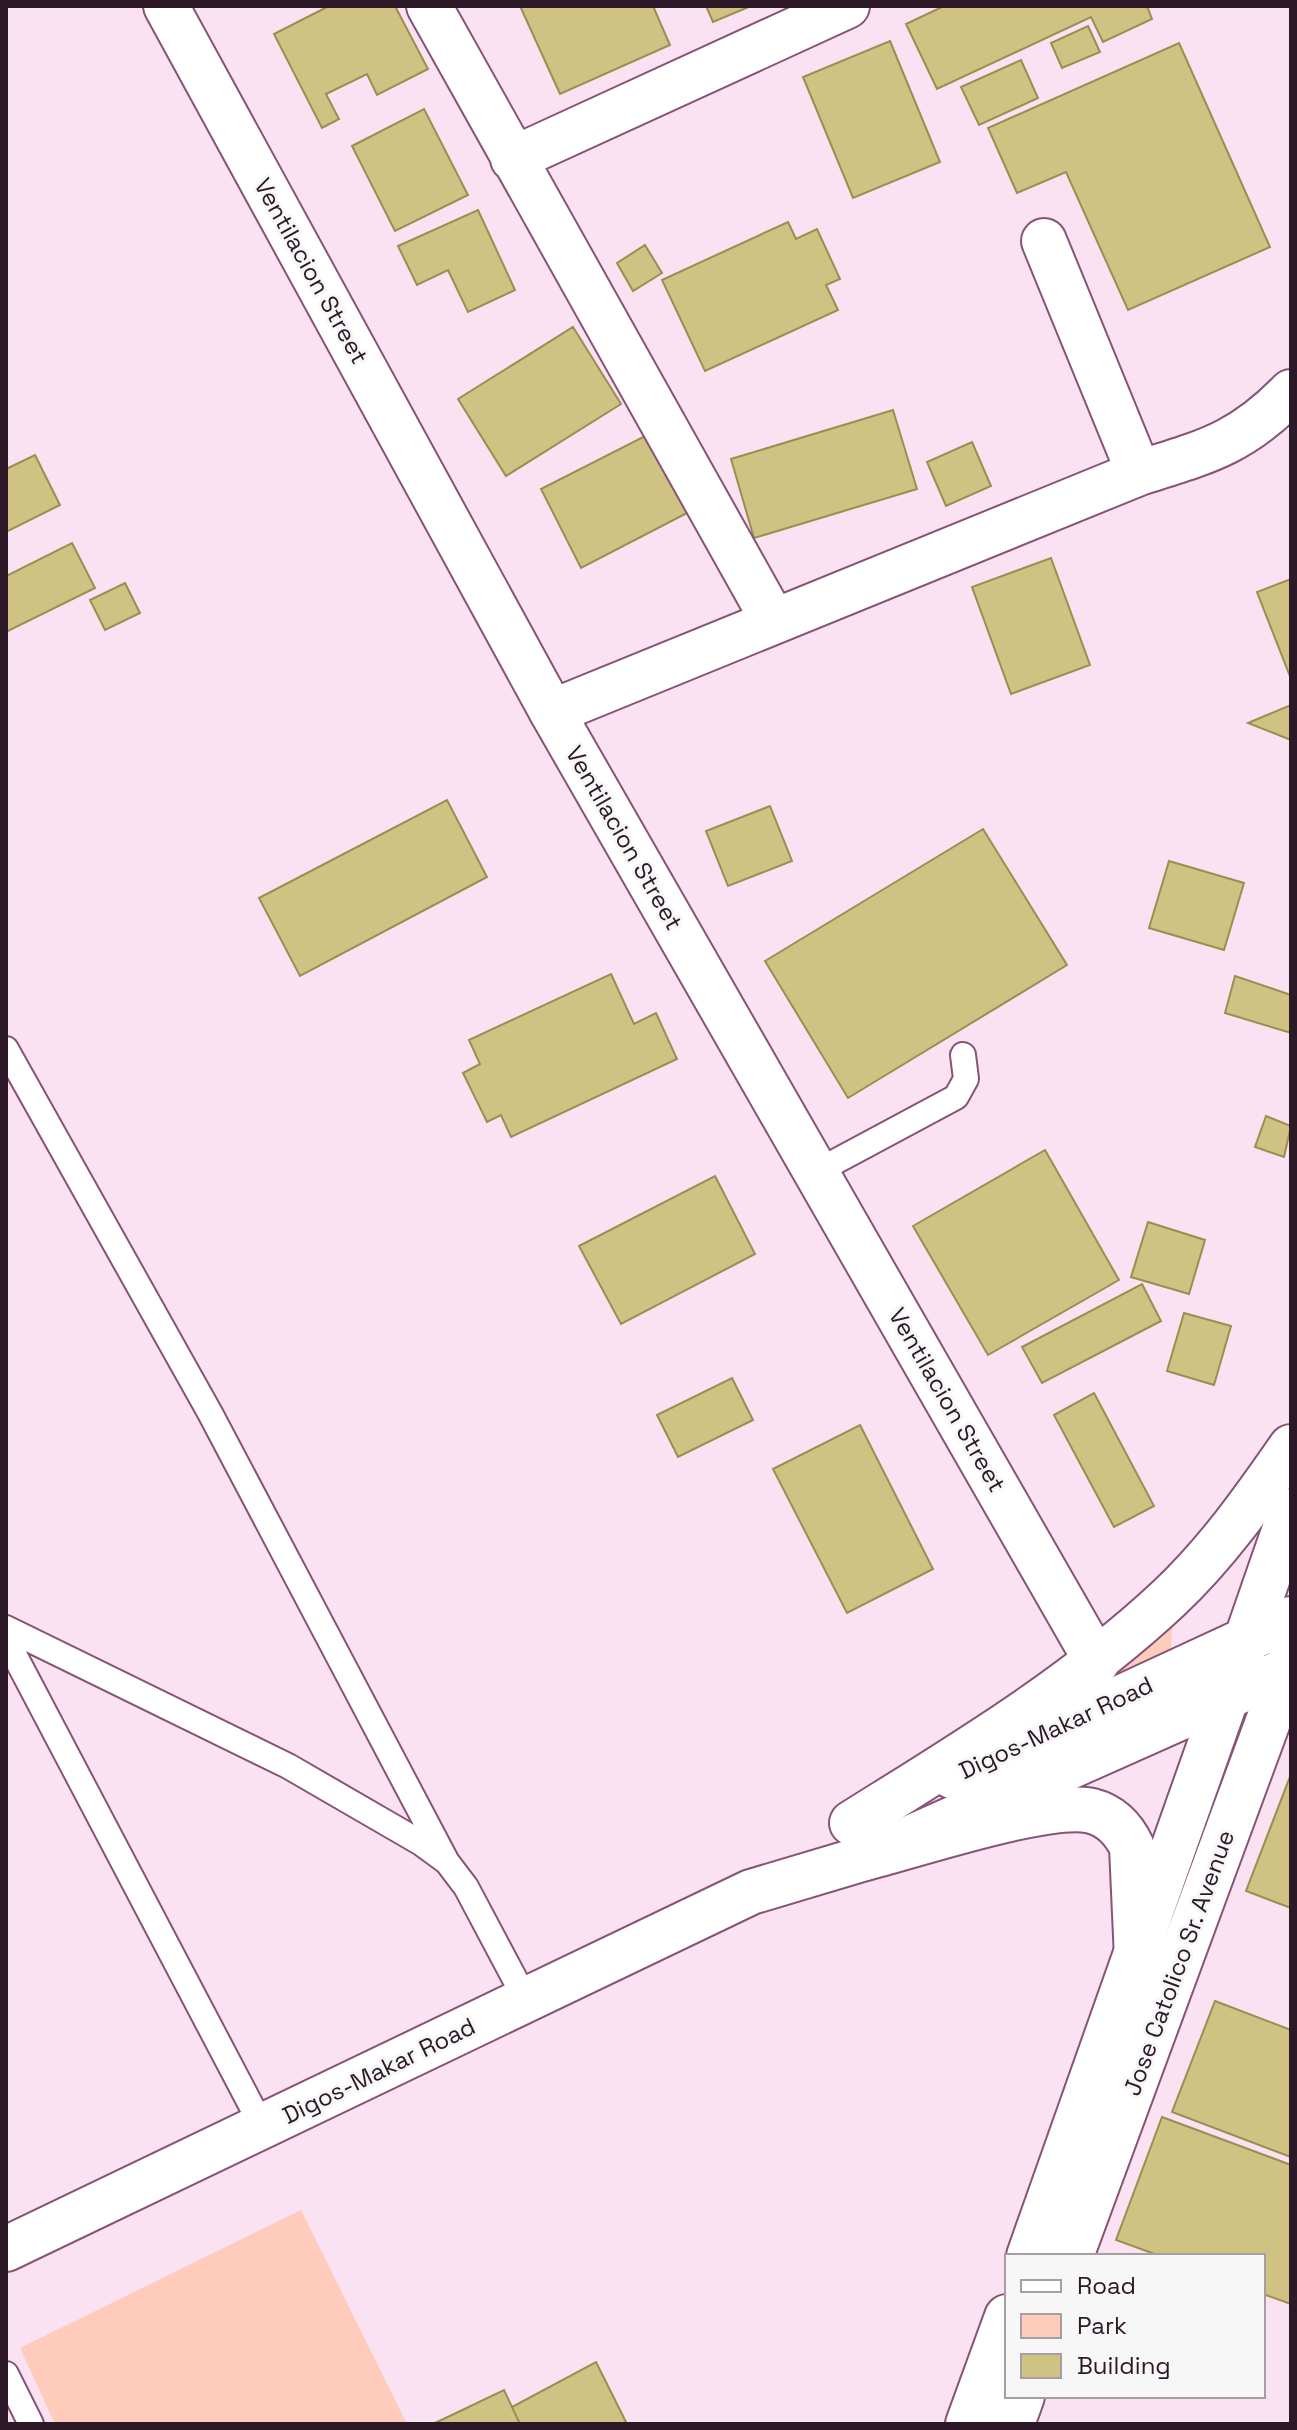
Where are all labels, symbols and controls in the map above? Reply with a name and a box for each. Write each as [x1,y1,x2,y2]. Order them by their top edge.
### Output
street label: Ventilacion Street [247,172,375,369]
street label: Ventilacion Street [559,740,690,936]
street label: Ventilacion Street [882,1302,1013,1498]
street label: Digos-Makar Road [954,1669,1158,1786]
street label: Jose Catolico Sr. Avenue [1116,1826,1241,2100]
street label: Digos-Makar Road [277,2010,480,2131]
legend [1005,2254,1265,2398]
text: Road [1077,2270,1136,2301]
text: Park [1077,2310,1127,2341]
text: Building [1077,2350,1171,2381]

